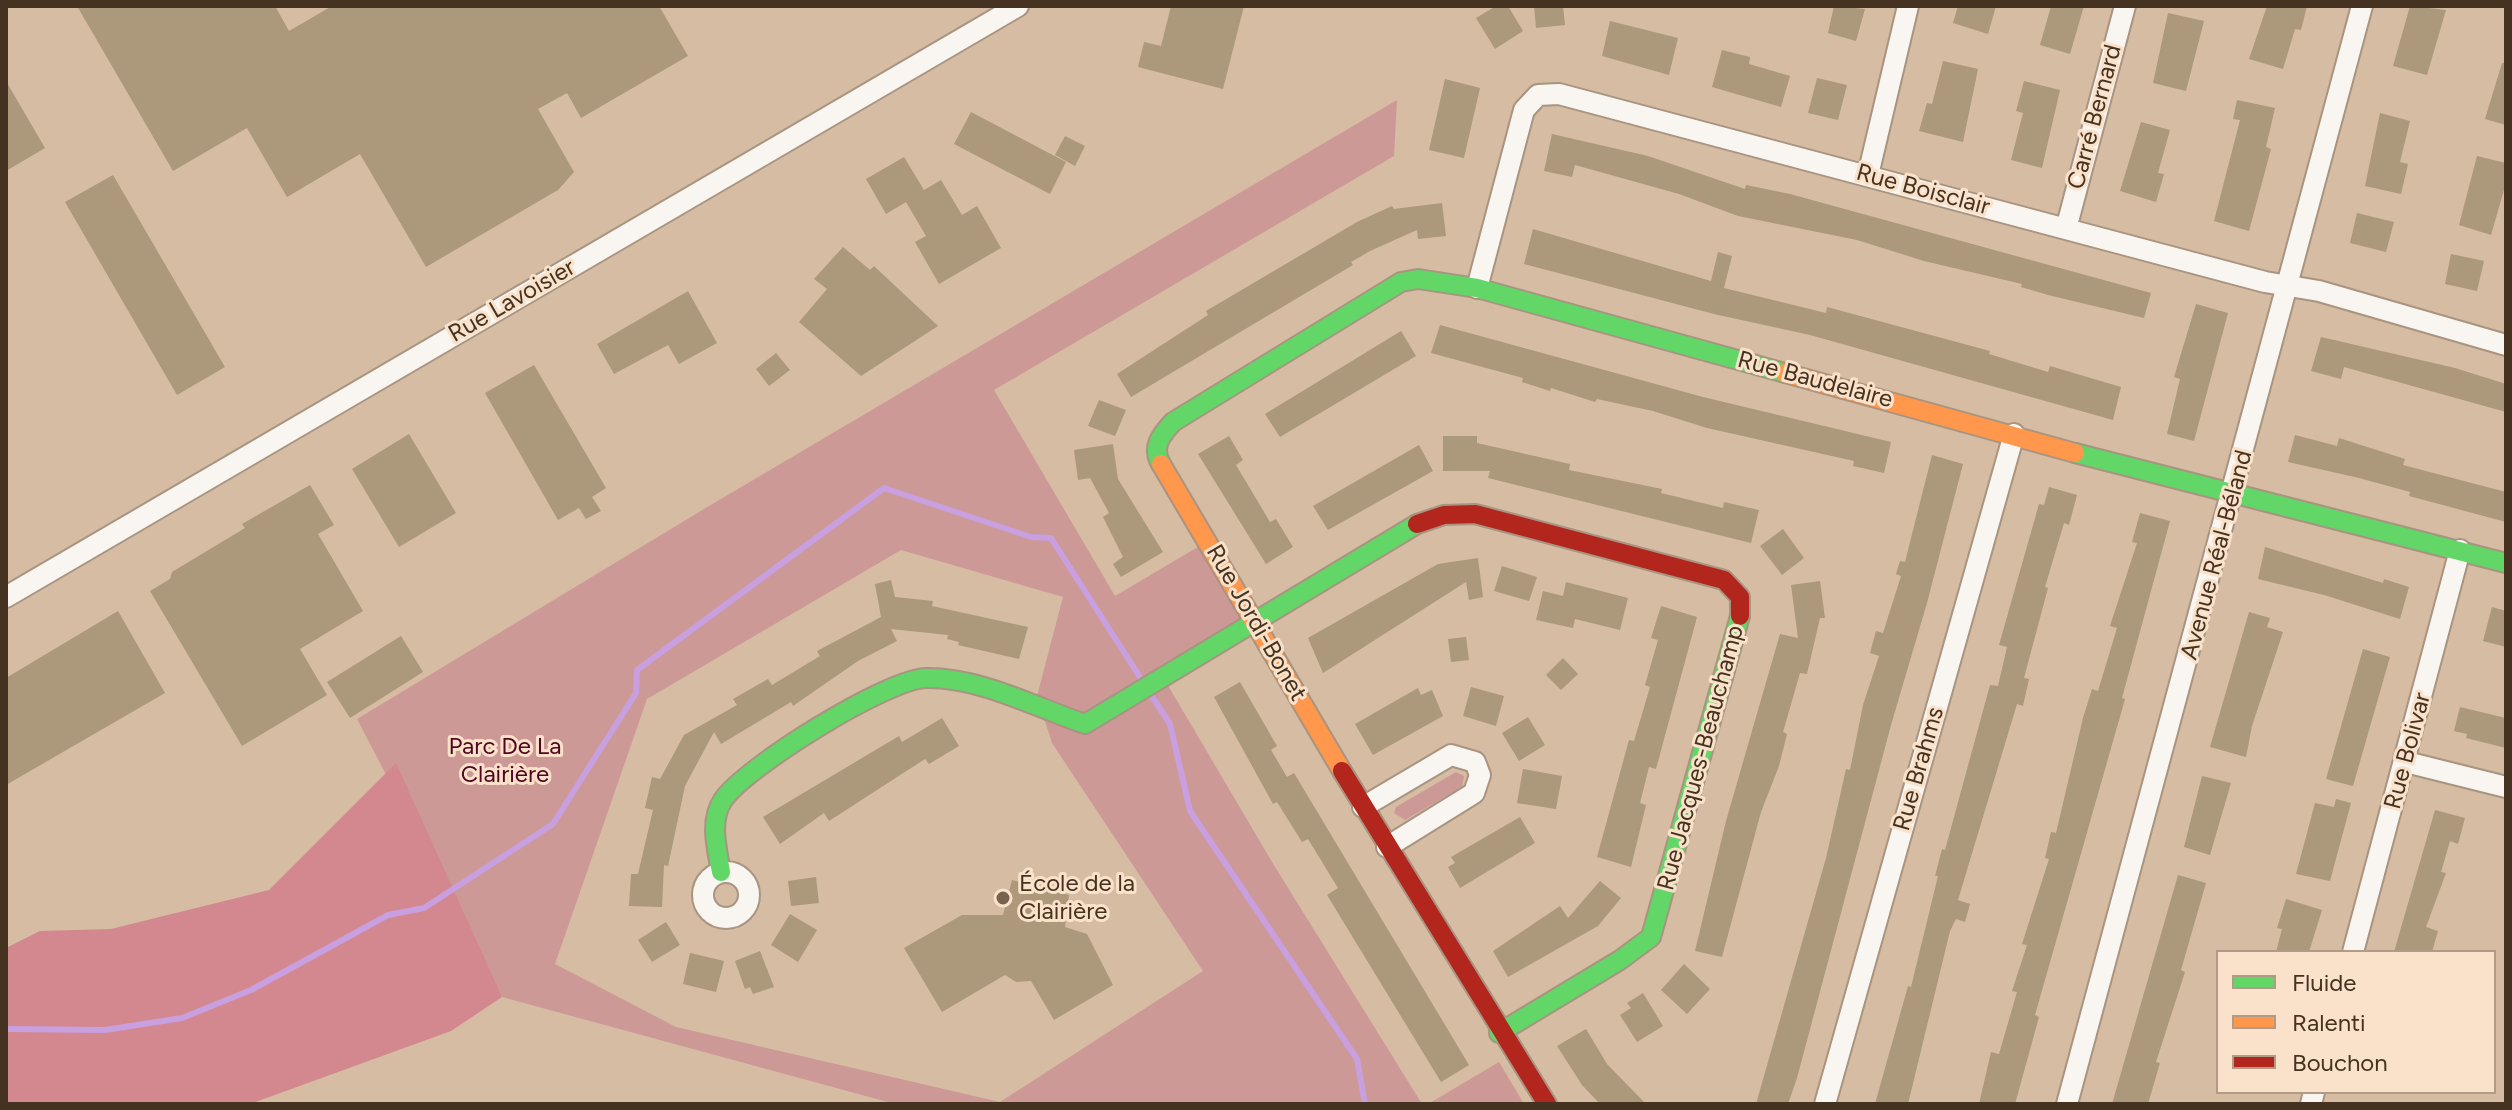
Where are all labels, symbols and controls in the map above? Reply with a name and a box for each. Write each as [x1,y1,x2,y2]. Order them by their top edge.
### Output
street label: Carré Bernard [2062,42,2128,192]
street label: Rue Boisclair [1853,158,1993,222]
street label: Rue Lavoisier [443,253,581,349]
street label: Rue Baudelaire [1734,345,1896,415]
street label: Avenue Réal-Béland [2175,447,2259,663]
street label: Rue Jordi-Bonet [1200,540,1312,706]
street label: Rue Jacques-Beauchamp [1652,622,1750,894]
street label: Rue Bolivar [2379,690,2437,812]
street label: Rue Brahms [1888,704,1950,834]
park label: Parc De La Clairière [448,733,562,789]
place label: École de la Clairière [1019,870,1135,926]
marker: École de la Clairière [994,889,1012,907]
legend [2216,950,2496,1094]
text: Fluide [2292,968,2356,997]
text: Ralenti [2292,1008,2366,1037]
text: Bouchon [2292,1048,2388,1077]

